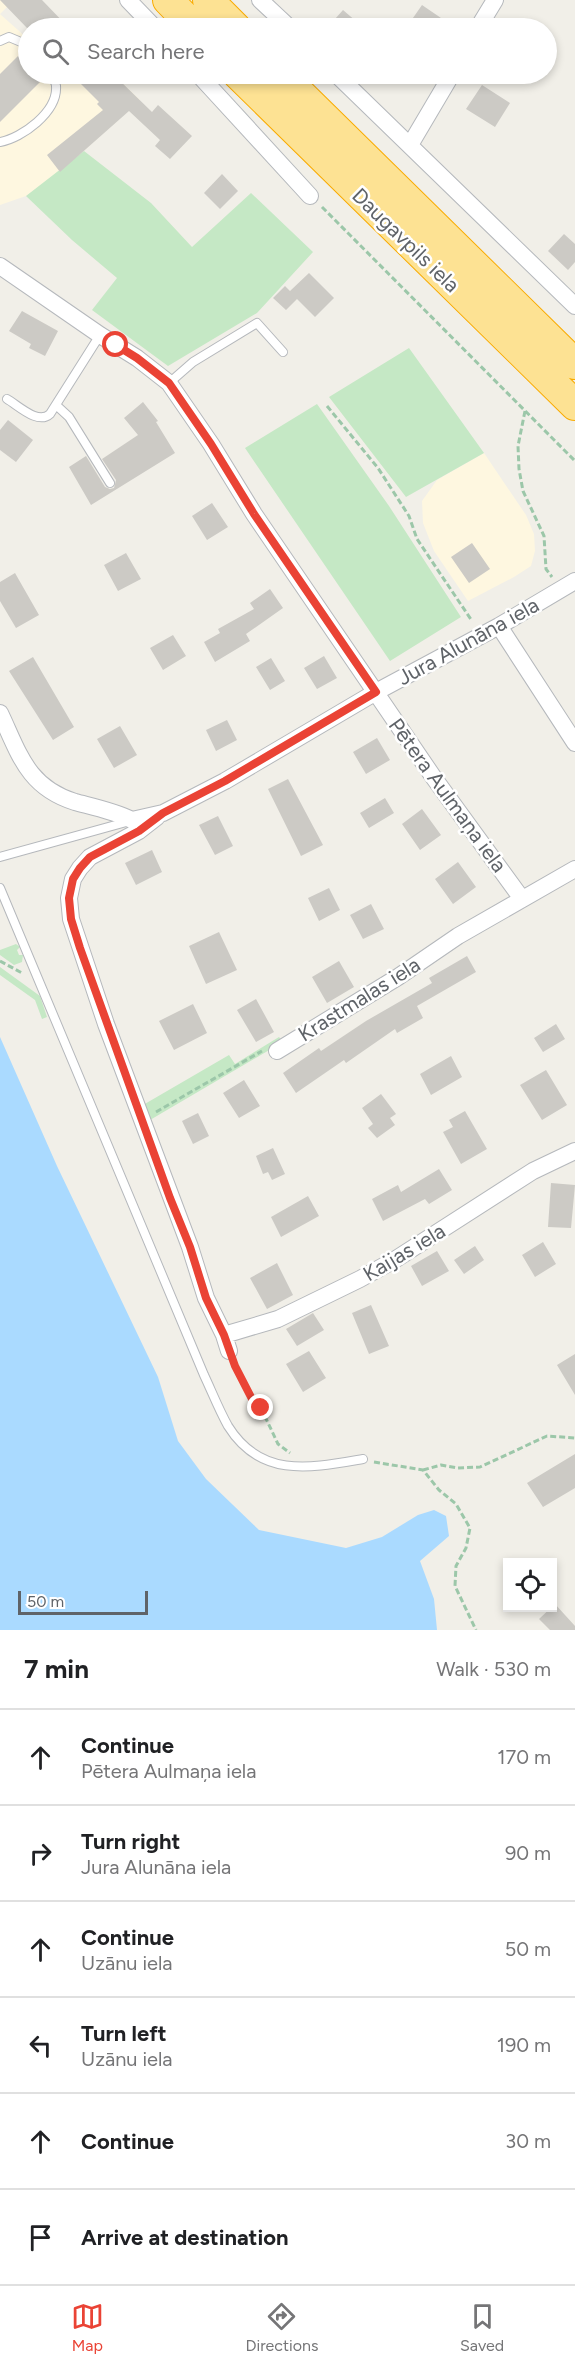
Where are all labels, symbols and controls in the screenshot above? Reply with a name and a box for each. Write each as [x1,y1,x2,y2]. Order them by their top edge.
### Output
search box [18,18,557,84]
icon: search [39,35,72,68]
text: Search here [87,38,205,65]
street label: Daugavpils iela [347,183,465,297]
route start [102,331,128,357]
street label: Jura Alunāna iela [393,592,543,690]
street label: Pētera Aulmaņa iela [384,713,512,877]
street label: Krastmalas iela [293,952,425,1046]
street label: Kaijas iela [358,1218,450,1286]
route end [247,1394,273,1420]
map controls [503,1558,557,1612]
button: locate [503,1558,557,1612]
scale bar [18,1588,148,1616]
text: 50 m [27,1592,64,1611]
text: 7 min [24,1653,89,1685]
text: Walk · 530 m [436,1657,551,1681]
text: Continue [81,1732,174,1759]
icon: ahead [24,1741,57,1774]
text: 170 m [497,1745,551,1769]
text: Pētera Aulmaņa iela [81,1759,256,1783]
text: Turn right [81,1828,180,1855]
icon: right [24,1837,57,1870]
text: 90 m [505,1841,551,1865]
text: Jura Alunāna iela [81,1855,231,1879]
text: Continue [81,1924,174,1951]
icon: ahead [24,1933,57,1966]
text: 50 m [505,1937,551,1961]
text: Uzānu iela [81,1951,173,1975]
text: Turn left [81,2020,167,2047]
icon: left [24,2029,57,2062]
text: 190 m [497,2033,551,2057]
text: Uzānu iela [81,2047,173,2071]
icon: ahead [24,2125,57,2158]
text: Continue [81,2128,174,2155]
text: 30 m [505,2129,551,2153]
icon: arrive [24,2221,57,2254]
text: Arrive at destination [81,2224,289,2251]
tab: Map [71,2300,104,2355]
tab: Directions [245,2300,318,2355]
tab: Saved [460,2300,504,2355]

